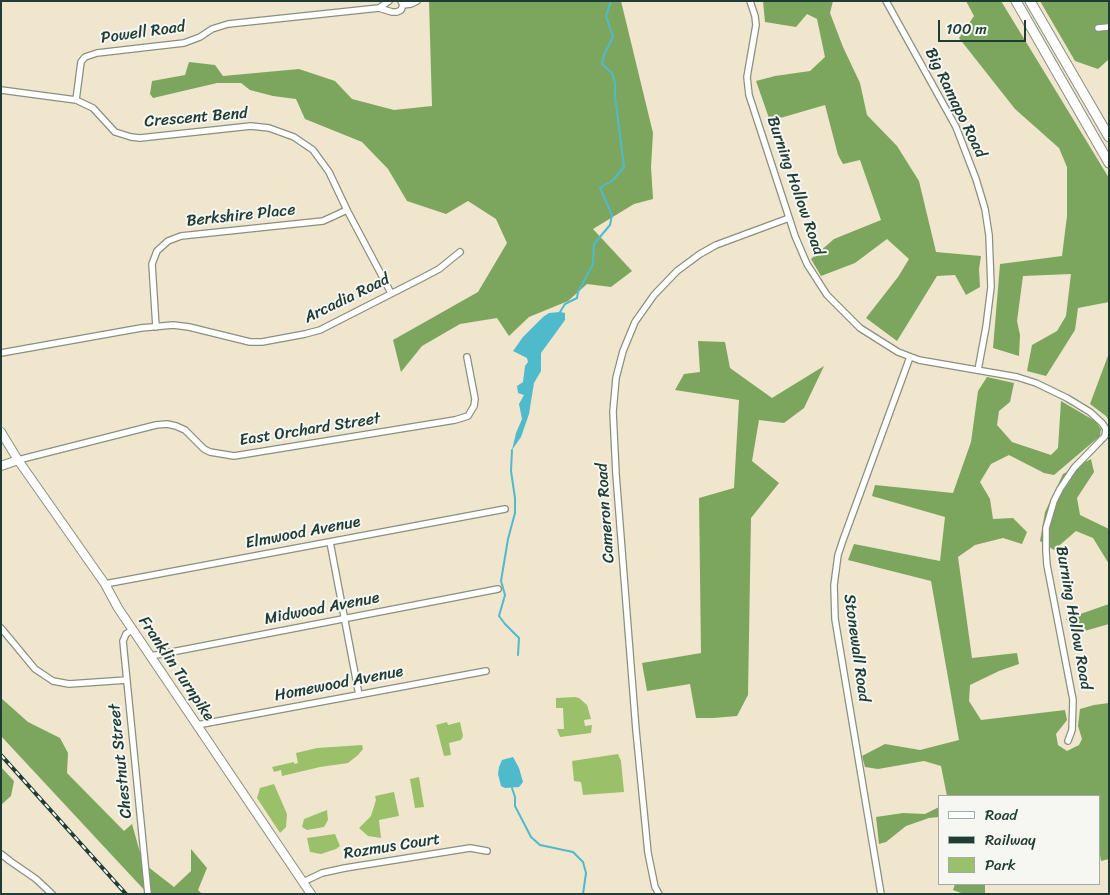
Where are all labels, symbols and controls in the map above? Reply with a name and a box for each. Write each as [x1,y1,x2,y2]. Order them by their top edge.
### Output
scale bar [940,10,1028,42]
text: 100 m [946,16,987,42]
street label: Powell Road [100,18,186,48]
street label: Big Ramapo Road [920,45,990,161]
street label: Crescent Bend [144,104,248,132]
street label: Burning Hollow Road [762,114,828,258]
street label: Berkshire Place [185,201,297,231]
street label: Arcadia Road [301,270,393,328]
street label: East Orchard Street [238,409,382,451]
street label: Cameron Road [593,462,619,564]
street label: Elmwood Avenue [244,512,362,554]
street label: Burning Hollow Road [1051,545,1095,691]
street label: Midwood Avenue [263,588,381,630]
street label: Stonewall Road [839,593,873,703]
street label: Franklin Turnpike [134,613,218,725]
street label: Homewood Avenue [273,662,405,706]
street label: Chestnut Street [105,703,137,819]
legend [938,795,1100,885]
text: Road [985,802,1017,828]
text: Railway [985,827,1036,853]
street label: Rozmus Court [342,830,442,864]
text: Park [985,852,1016,878]

